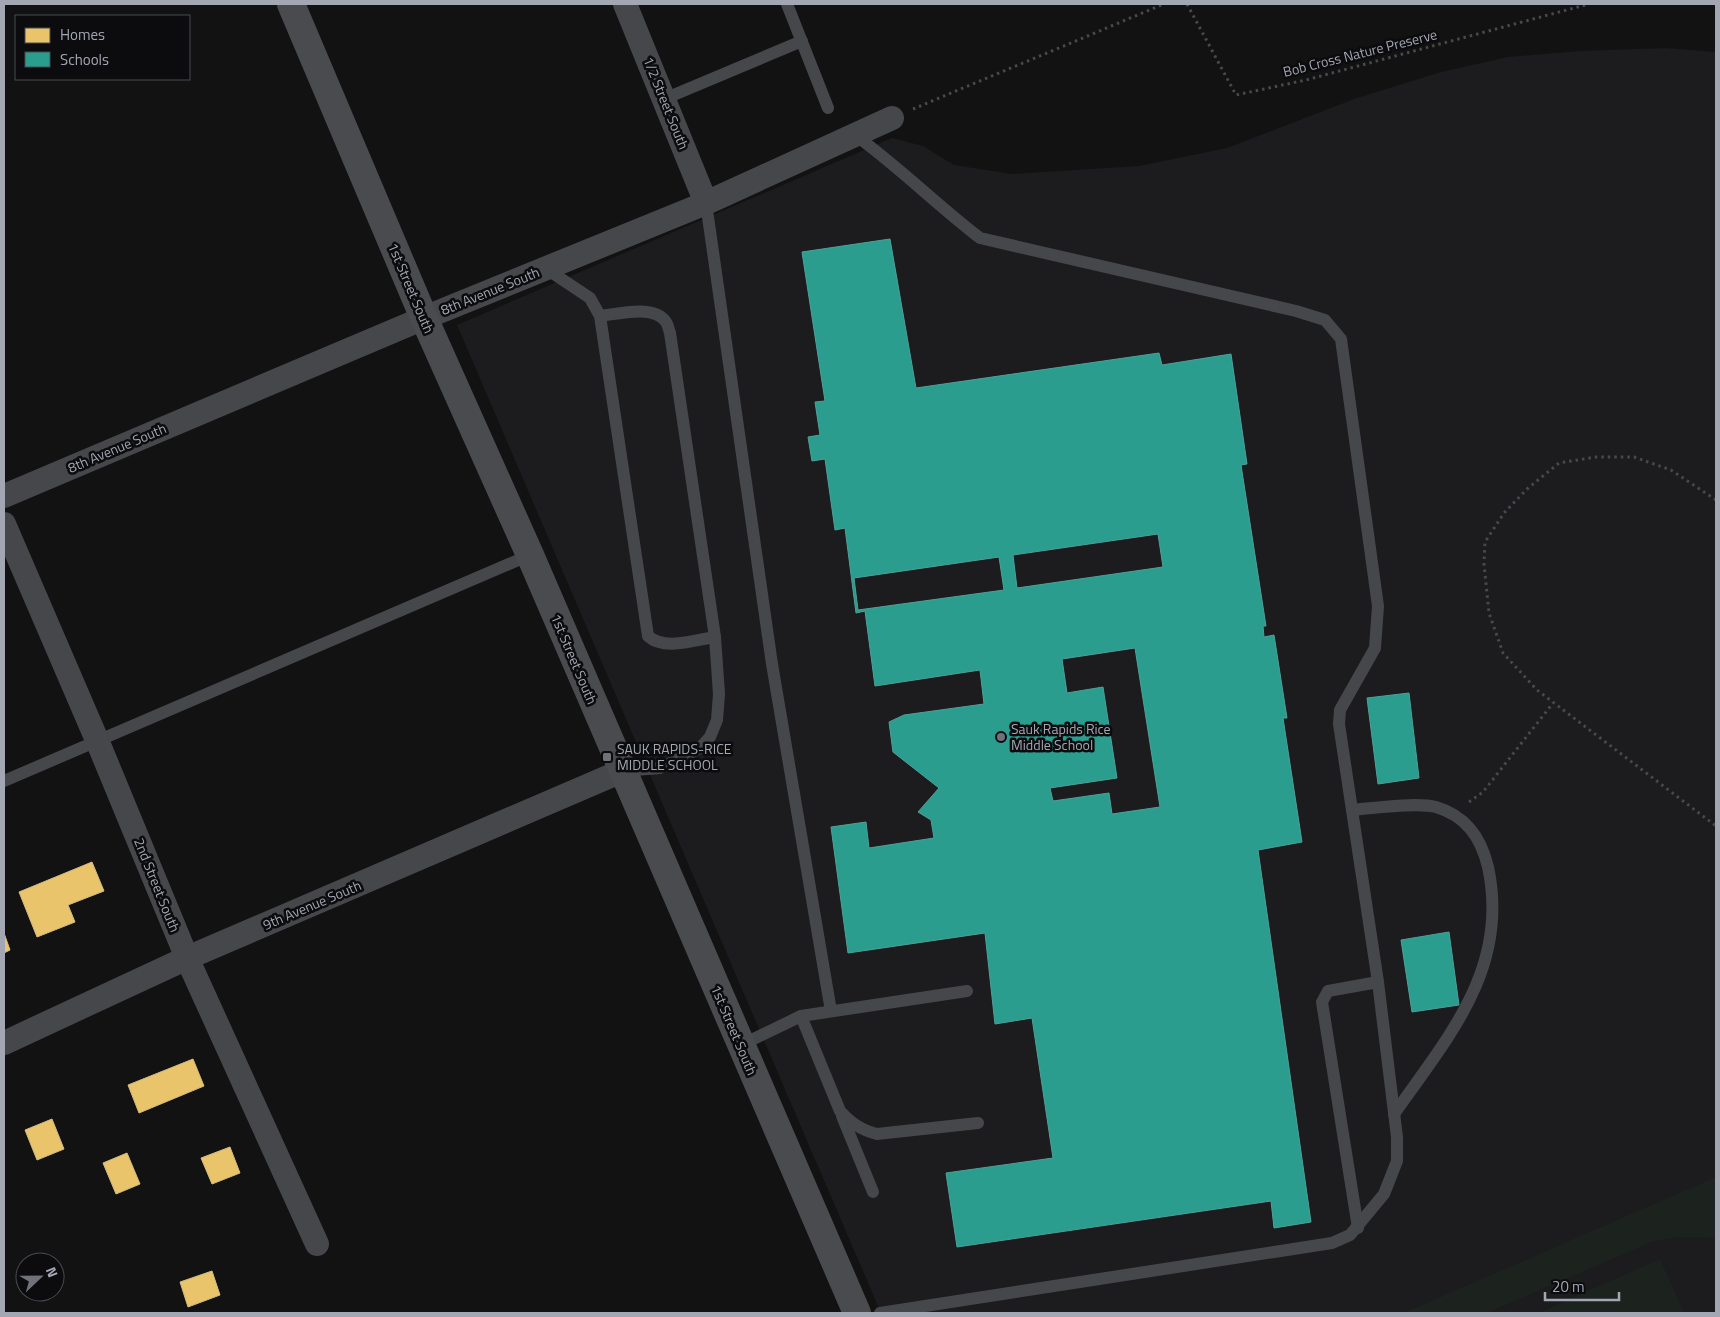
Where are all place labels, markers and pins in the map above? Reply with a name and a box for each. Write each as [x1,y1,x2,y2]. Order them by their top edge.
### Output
place label: Sauk Rapids Rice Middle School [1011,718,1111,755]
marker: Sauk Rapids Rice Middle School [995,731,1007,743]
place label: SAUK RAPIDS-RICE MIDDLE SCHOOL [617,738,732,775]
marker: SAUK RAPIDS-RICE MIDDLE SCHOOL [601,751,613,763]

